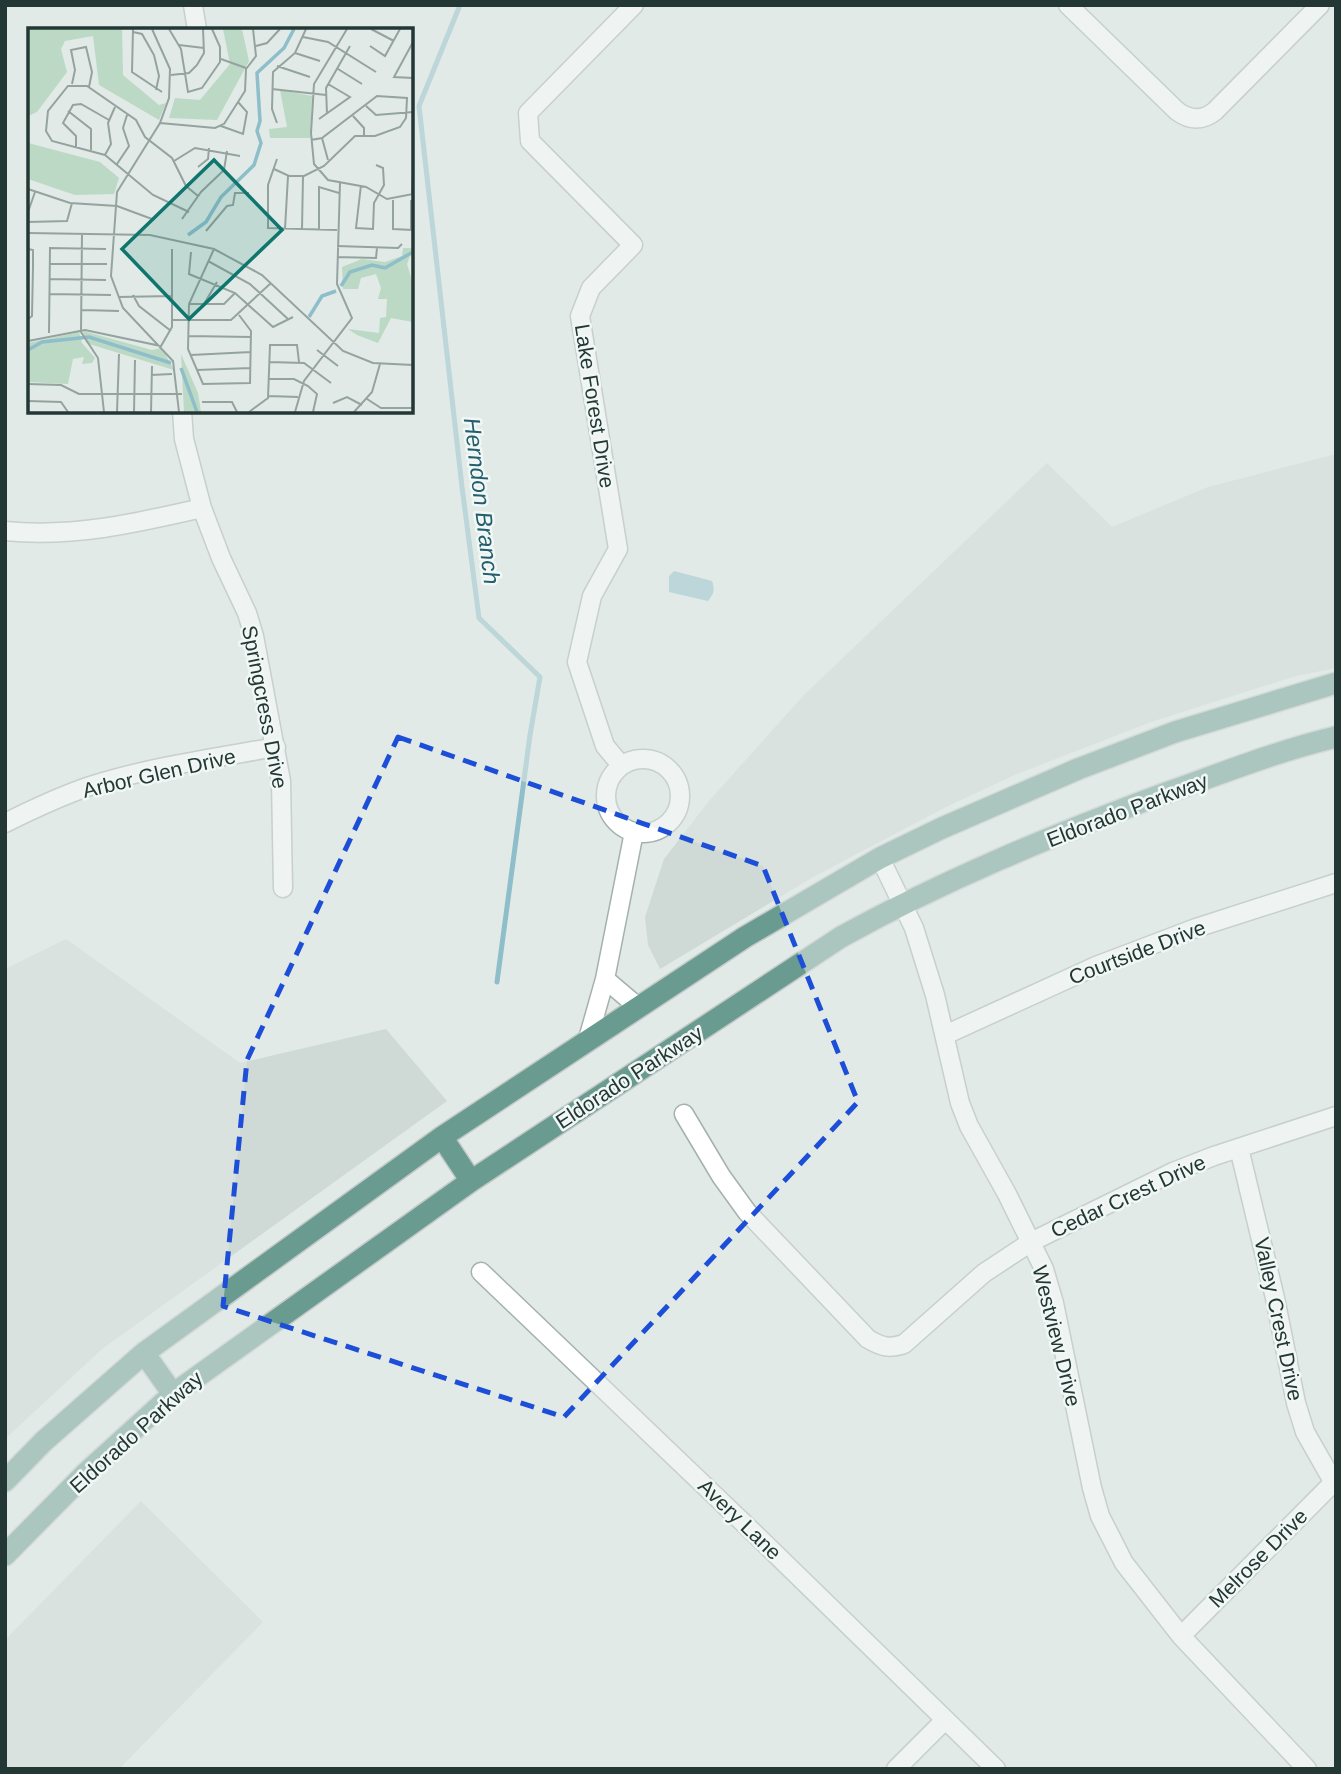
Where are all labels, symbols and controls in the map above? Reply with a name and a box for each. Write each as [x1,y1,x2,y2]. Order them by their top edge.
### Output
inset map [28,28,413,413]
street label: Lake Forest Drive [571,322,619,490]
water label: Herndon Branch [459,416,505,586]
street label: Springcress Drive [238,623,292,791]
street label: Arbor Glen Drive [80,744,238,802]
street label: Eldorado Parkway [1043,769,1211,851]
street label: Courtside Drive [1065,915,1209,989]
street label: Eldorado Parkway [551,1021,707,1133]
street label: Cedar Crest Drive [1047,1150,1209,1242]
street label: Valley Crest Drive [1250,1235,1308,1403]
street label: Westview Drive [1028,1263,1086,1409]
street label: Eldorado Parkway [65,1366,207,1498]
street label: Avery Lane [694,1474,786,1564]
street label: Melrose Drive [1204,1504,1312,1612]

